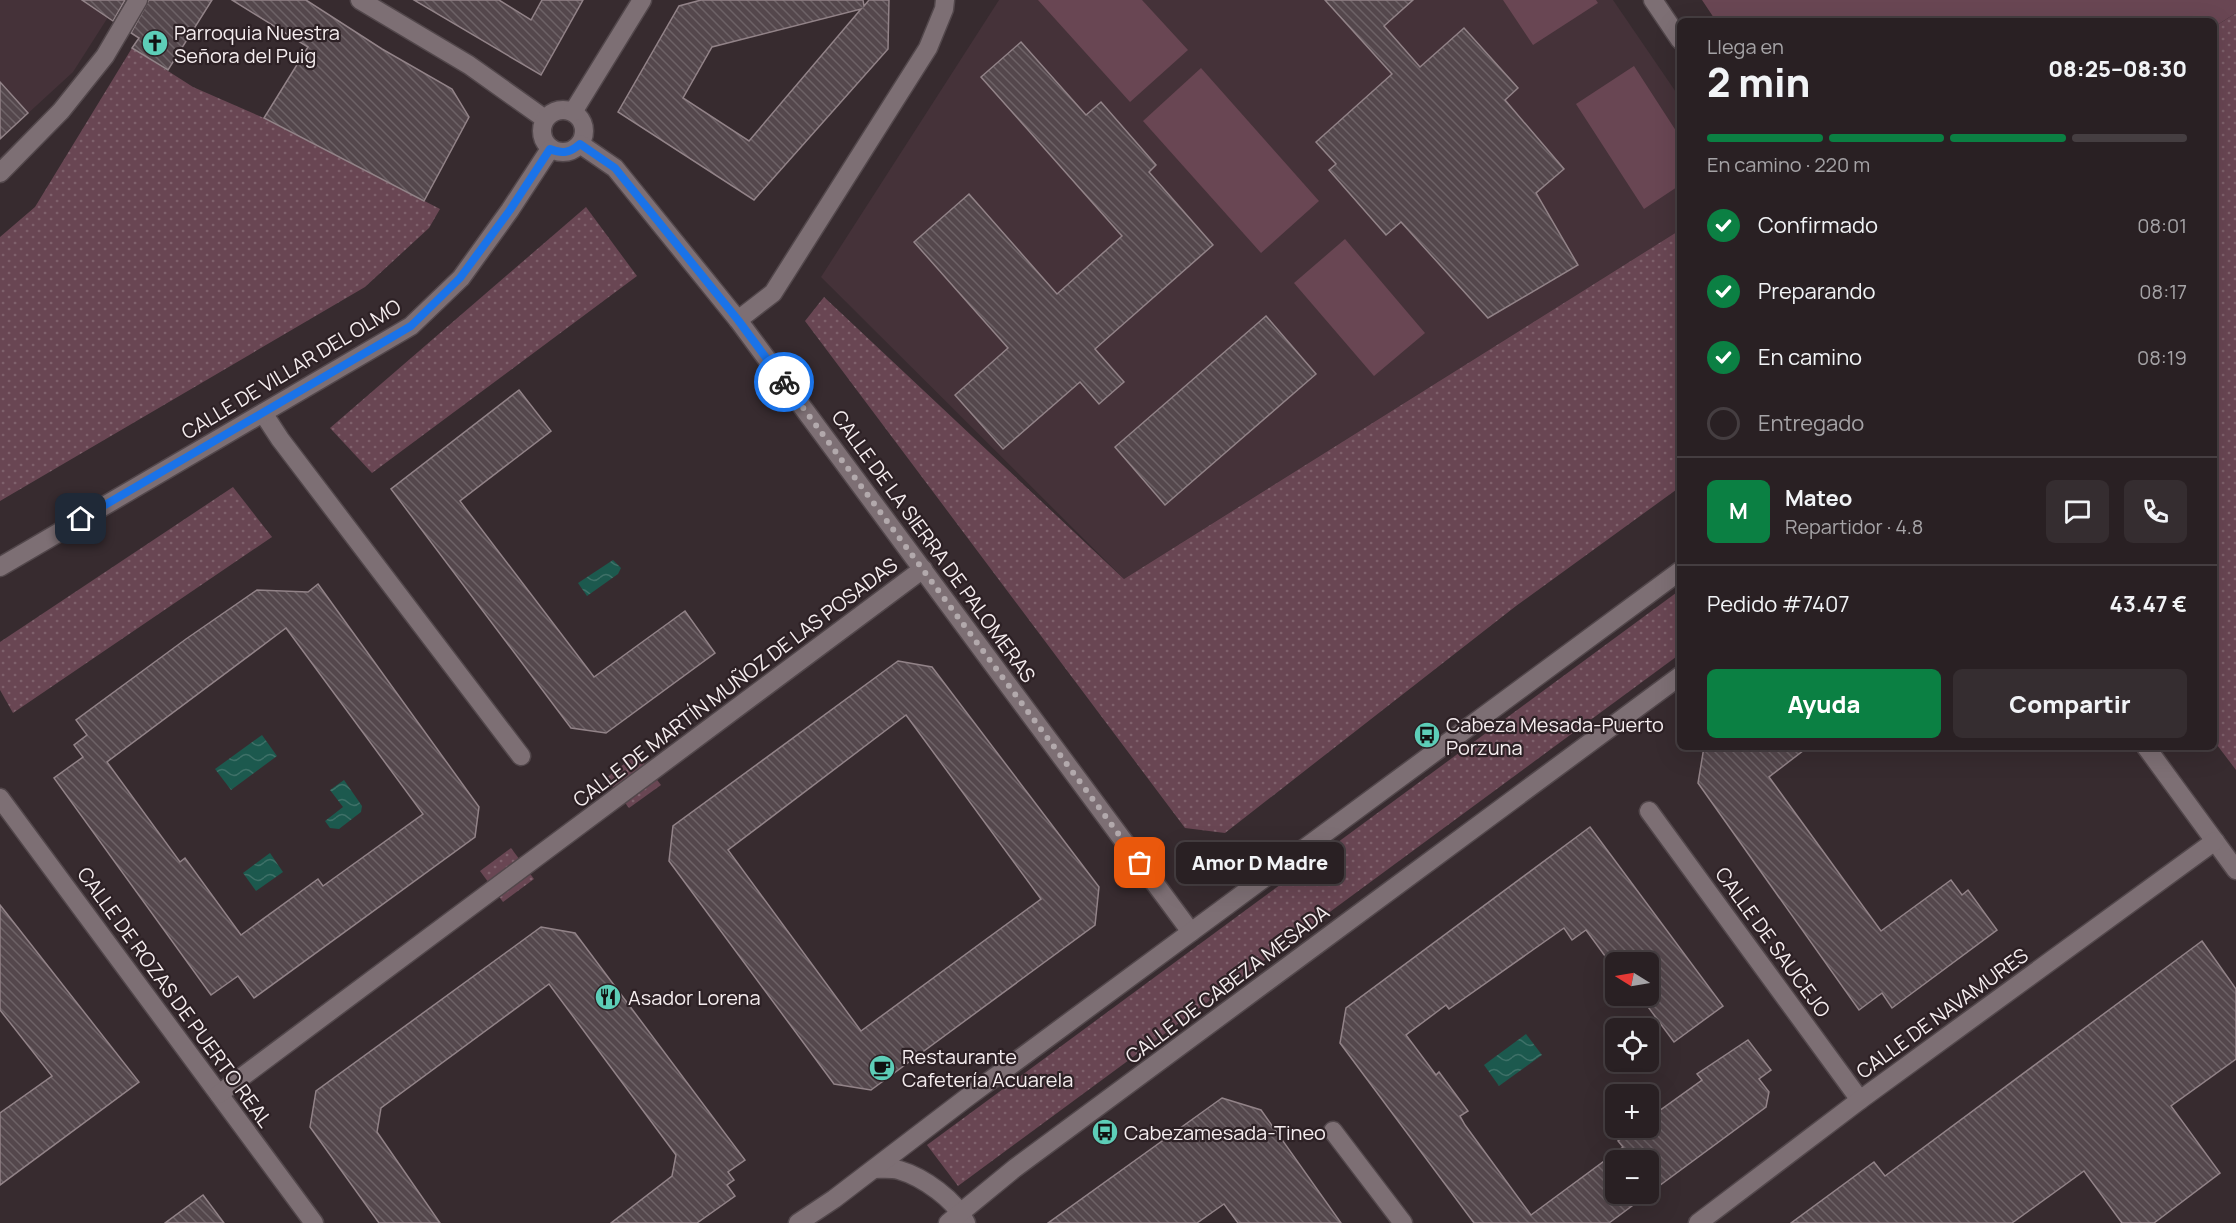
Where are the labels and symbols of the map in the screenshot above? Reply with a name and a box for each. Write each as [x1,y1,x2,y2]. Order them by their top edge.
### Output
place label: Parroquia Nuestra Señora del Puig [174,19,340,69]
church icon: Parroquia Nuestra Señora del Puig [140,28,170,58]
street label: CALLE DE VILLAR DEL OLMO [176,293,406,445]
courier [754,352,814,412]
street label: CALLE DE LA SIERRA DE PALOMERAS [826,404,1042,688]
pin [55,493,106,544]
street label: CALLE DE MARTÍN MUÑOZ DE LAS POSADAS [567,551,903,813]
place label: Cabeza Mesada-Puerto Porzuna [1446,711,1664,761]
bus stop icon: Cabeza Mesada-Puerto Porzuna [1412,720,1442,750]
pin [1114,837,1165,888]
callout: Amor D Madre [1176,842,1344,884]
street label: CALLE DE ROZAS DE PUERTO REAL [71,861,279,1133]
street label: CALLE DE SAUCEJO [1709,862,1837,1022]
street label: CALLE DE CABEZA MESADA [1120,898,1335,1070]
street label: CALLE DE NAVAMURES [1851,941,2033,1085]
north arrow [1605,952,1659,1006]
restaurant icon: Asador Lorena [593,982,623,1012]
place label: Asador Lorena [628,984,761,1011]
place label: Restaurante Cafetería Acuarela [902,1043,1073,1093]
cafe icon: Restaurante Cafetería Acuarela [867,1053,897,1083]
bus stop icon: Cabezamesada-Tineo [1090,1117,1120,1147]
place label: Cabezamesada-Tineo [1124,1119,1326,1146]

